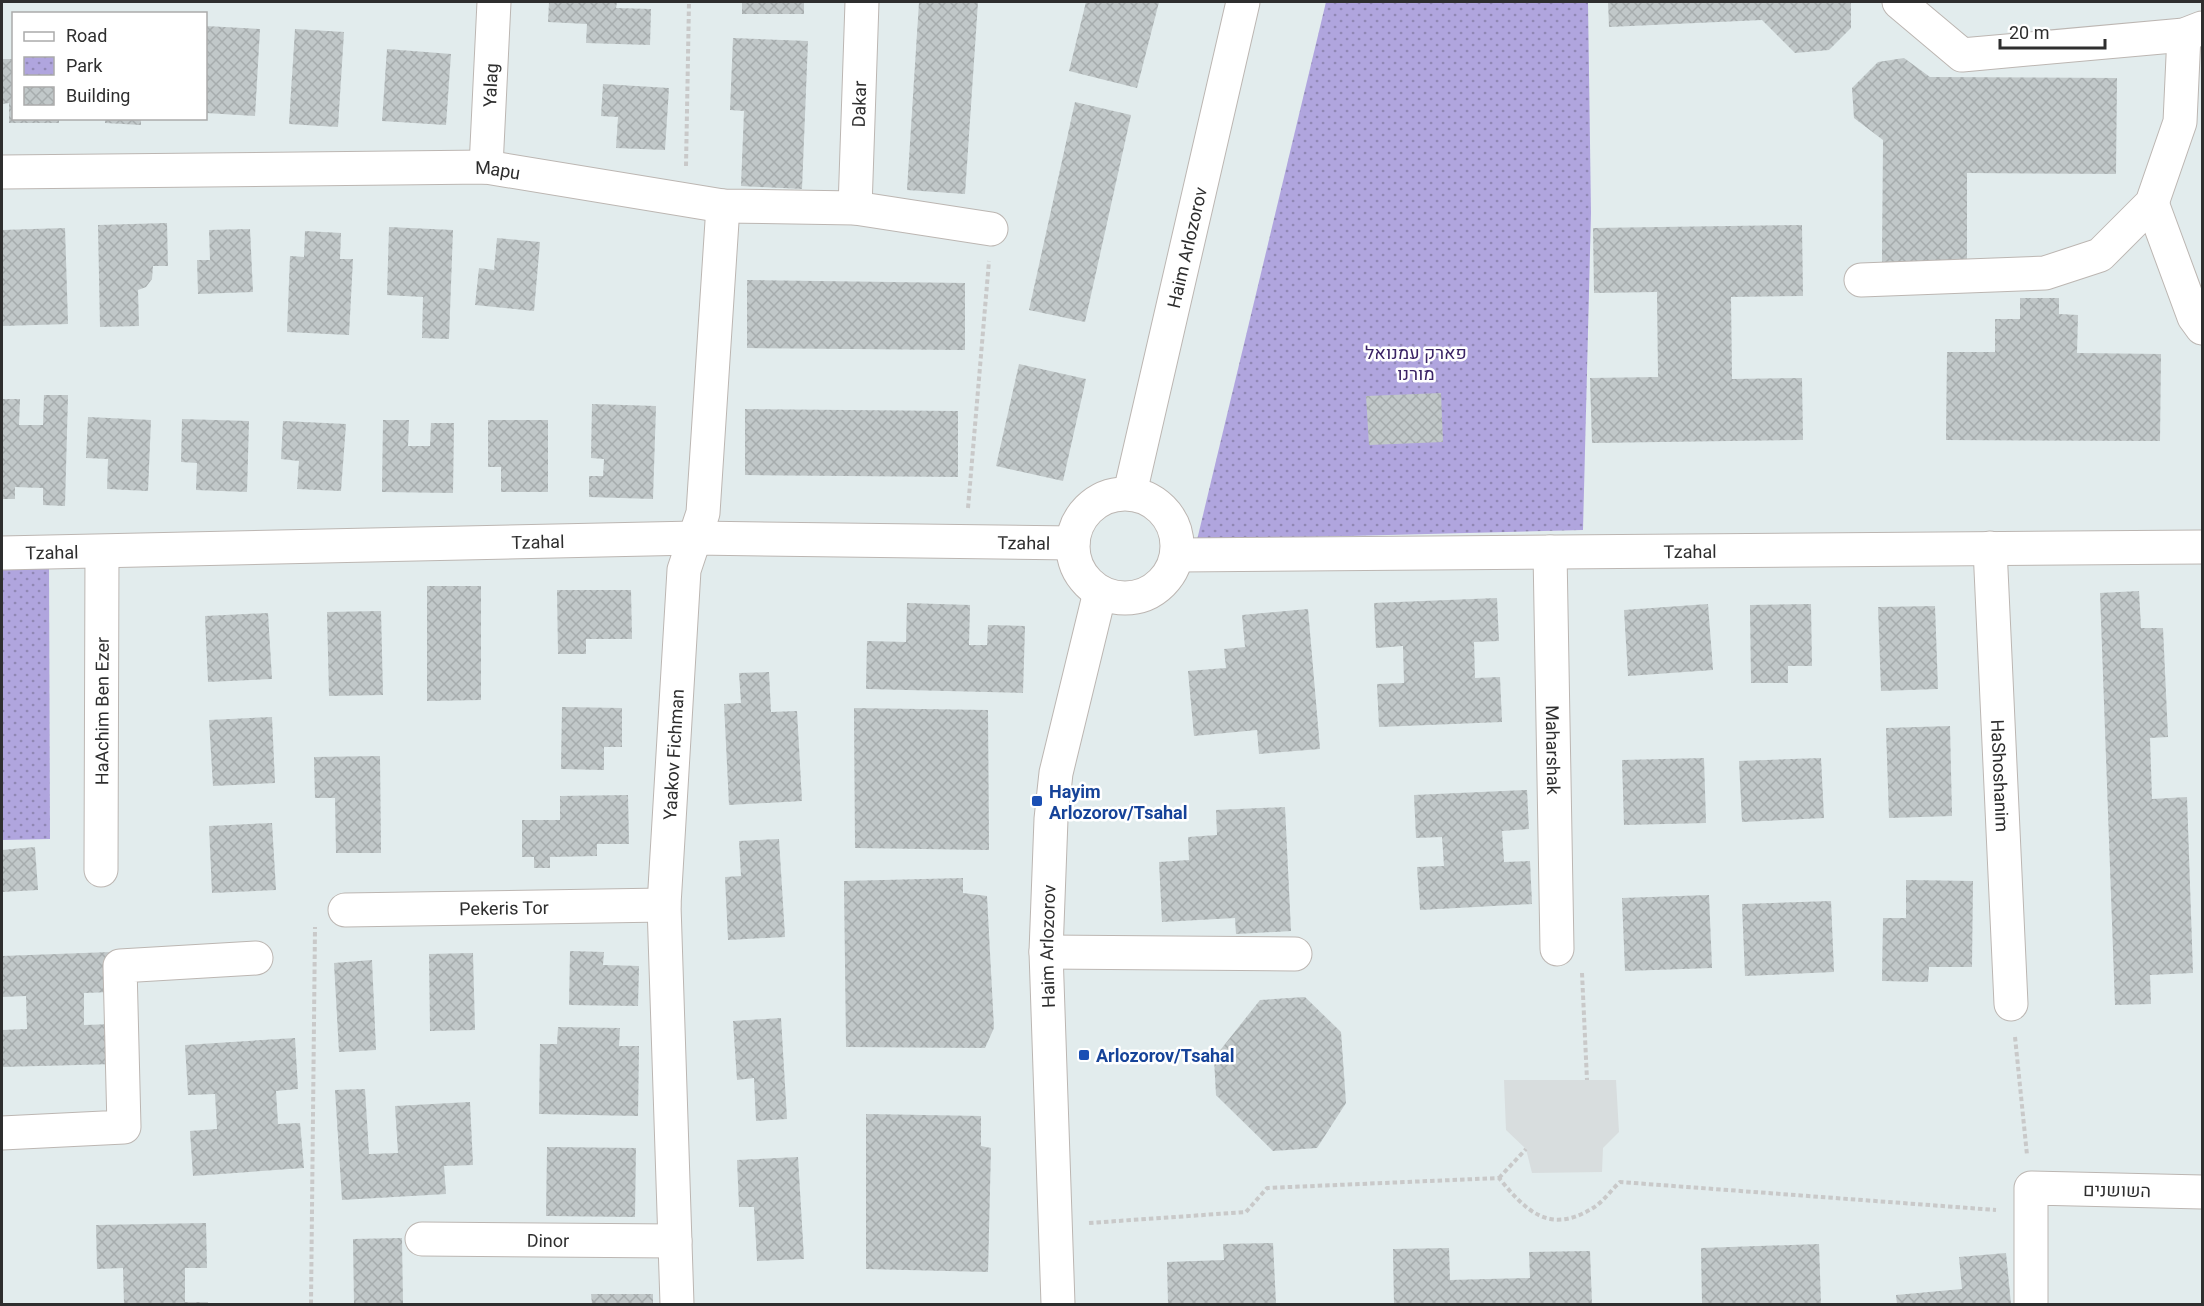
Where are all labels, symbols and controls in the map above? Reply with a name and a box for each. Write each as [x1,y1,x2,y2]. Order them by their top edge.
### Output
legend [12,12,207,120]
scale bar [2000,12,2105,50]
text: 20 m [2009,22,2049,43]
text: Road [66,25,107,46]
text: Park [66,55,103,76]
street label: Yalag [478,62,502,108]
street label: Dakar [847,80,870,128]
text: Building [66,85,130,106]
street label: Mapu [475,156,522,183]
street label: Haim Arlozorov [1162,185,1211,310]
park label: פארק עמנואל מורנו [1365,342,1467,384]
street label: Tzahal [511,530,565,552]
street label: Tzahal [997,531,1050,553]
street label: Tzahal [1663,540,1717,562]
street label: Tzahal [25,541,79,563]
street label: HaAchim Ben Ezer [91,637,112,785]
street label: Yaakov Fichman [659,688,687,821]
street label: Maharshak [1542,705,1565,796]
street label: HaShoshanim [1987,719,2014,833]
place label: Hayim Arlozorov/Tsahal [1049,781,1188,823]
marker: Hayim Arlozorov/Tsahal [1030,794,1044,808]
street label: Haim Arlozorov [1035,884,1059,1008]
street label: Pekeris Tor [459,896,549,919]
place label: Arlozorov/Tsahal [1096,1045,1235,1066]
marker: Arlozorov/Tsahal [1077,1048,1091,1062]
street label: השושנים [2083,1179,2151,1201]
street label: Dinor [527,1229,569,1251]

